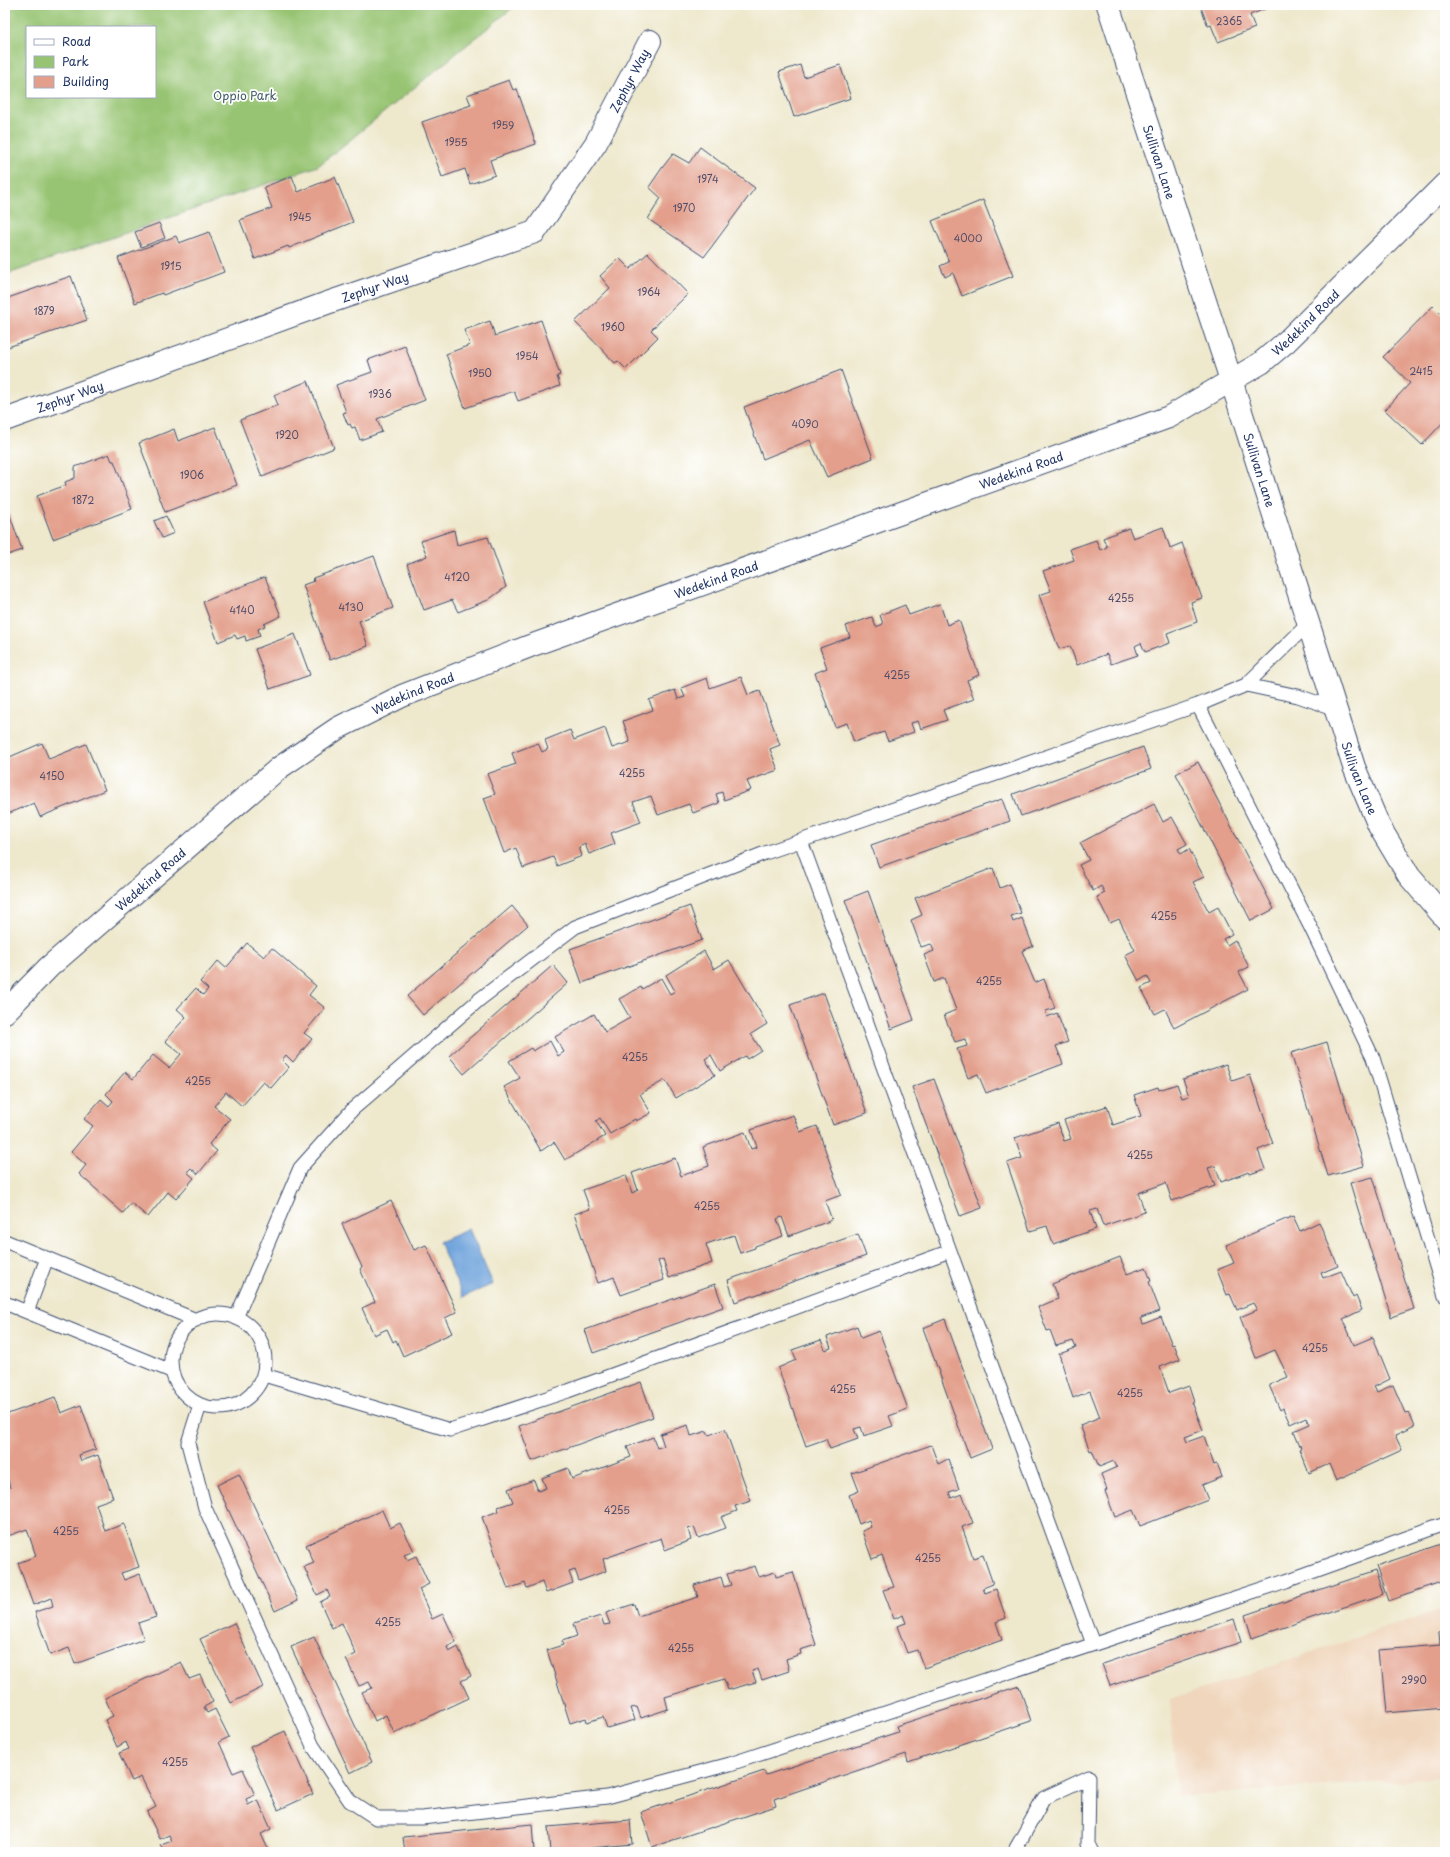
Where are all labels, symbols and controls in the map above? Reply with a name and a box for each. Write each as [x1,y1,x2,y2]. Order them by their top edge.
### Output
house number: 2365 [1216,13,1242,28]
legend [26,26,156,98]
text: Road [62,32,91,50]
street label: Zephyr Way [605,45,653,116]
text: Park [62,52,89,70]
text: Building [62,72,109,90]
park label: Oppio Park [213,86,277,104]
house number: 1959 [492,117,514,132]
street label: Sullivan Lane [1139,122,1180,202]
house number: 1955 [444,134,468,149]
house number: 1974 [697,171,719,186]
house number: 1970 [673,200,695,215]
house number: 1945 [289,209,312,224]
house number: 4000 [954,230,982,245]
house number: 1915 [160,258,182,273]
street label: Zephyr Way [339,267,411,307]
house number: 1964 [637,284,661,299]
street label: Wedekind Road [1267,285,1343,359]
house number: 1879 [33,303,55,318]
house number: 1960 [601,319,625,334]
house number: 1954 [516,348,539,363]
house number: 2415 [1409,363,1433,378]
house number: 1950 [468,365,492,380]
street label: Zephyr Way [34,376,106,417]
house number: 1936 [368,386,392,401]
house number: 4090 [791,416,819,431]
house number: 1920 [275,427,299,442]
street label: Sullivan Lane [1239,430,1280,510]
street label: Wedekind Road [976,447,1066,493]
house number: 1906 [180,467,204,482]
house number: 1872 [72,492,94,507]
street label: Wedekind Road [671,556,761,603]
house number: 4120 [444,569,470,584]
house number: 4255 [1108,590,1134,605]
house number: 4130 [338,599,364,614]
house number: 4140 [229,602,255,617]
house number: 4255 [884,667,910,682]
street label: Wedekind Road [368,668,457,719]
street label: Sullivan Lane [1337,739,1382,818]
house number: 4255 [619,765,645,780]
house number: 4150 [40,768,64,783]
street label: Wedekind Road [111,844,190,915]
house number: 4255 [1151,908,1177,923]
house number: 4255 [976,973,1002,988]
house number: 4255 [622,1049,648,1064]
house number: 4255 [185,1073,211,1088]
house number: 4255 [1127,1147,1153,1162]
house number: 4255 [694,1198,720,1213]
house number: 4255 [1302,1340,1328,1355]
house number: 4255 [830,1381,856,1396]
house number: 4255 [1117,1385,1143,1400]
house number: 4255 [604,1502,630,1517]
house number: 4255 [53,1523,79,1538]
house number: 4255 [915,1550,941,1565]
house number: 4255 [375,1614,401,1629]
house number: 4255 [668,1640,694,1655]
house number: 2990 [1401,1672,1427,1687]
house number: 4255 [162,1754,188,1769]

